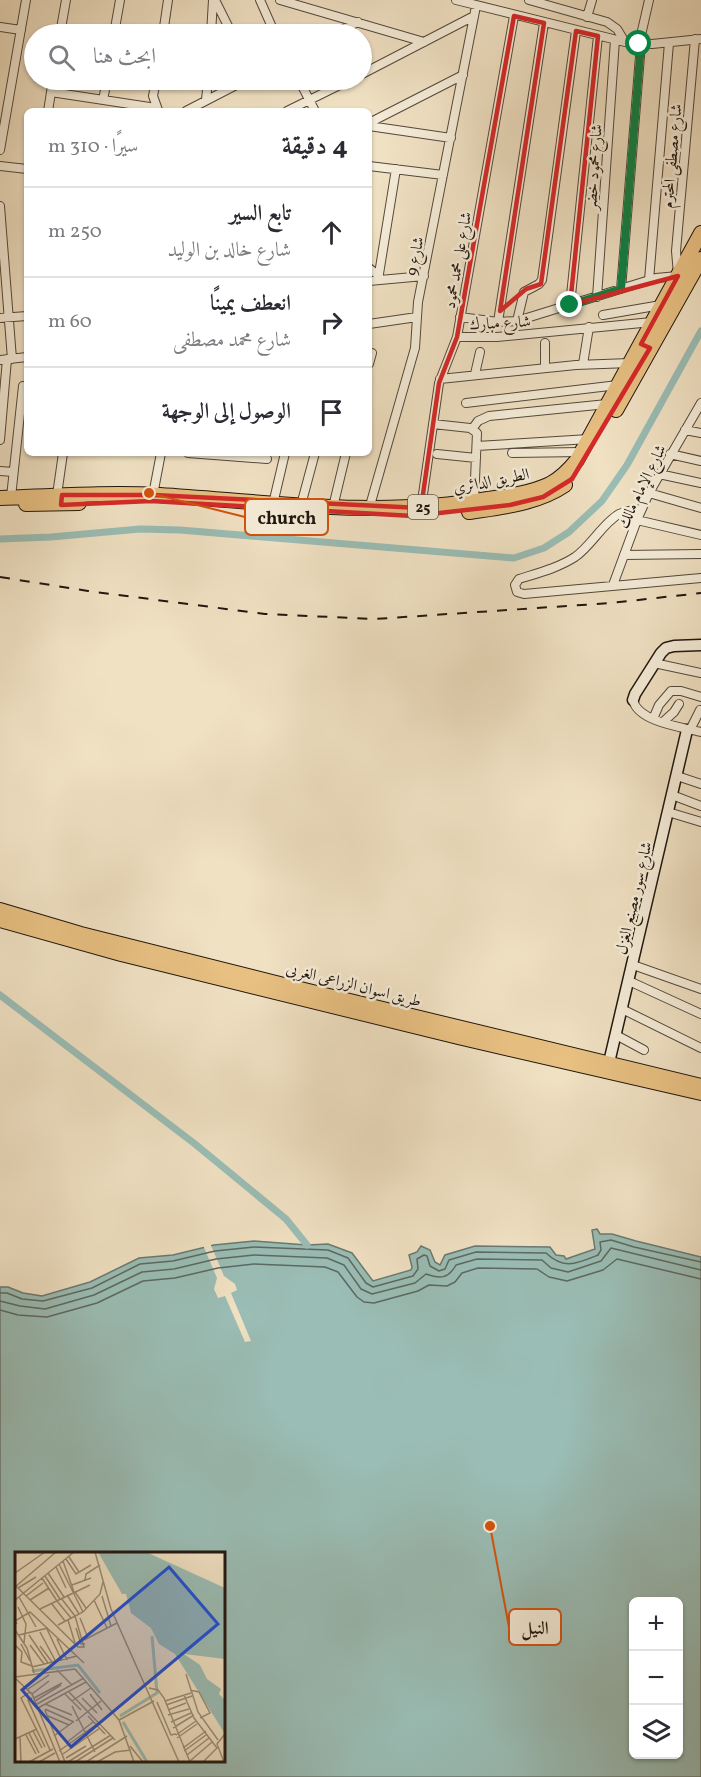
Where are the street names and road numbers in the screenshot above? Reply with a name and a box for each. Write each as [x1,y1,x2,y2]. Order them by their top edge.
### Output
street label: شارع مصطفى المحترم [657,103,691,210]
street label: شارع محمود خضر [581,123,610,213]
street label: شارع على محمد محمود [440,210,479,311]
street label: شارع 9 [401,235,431,278]
street label: شارع مبارك [469,311,532,338]
street label: شارع الإمام مالك [613,441,674,533]
street label: الطريق الدائري [451,464,531,500]
road number: 25 [408,495,438,519]
street label: شارع سور مصنع الغزل [611,840,662,958]
street label: طريق اسوان الزراعى الغربى [283,958,424,1013]

